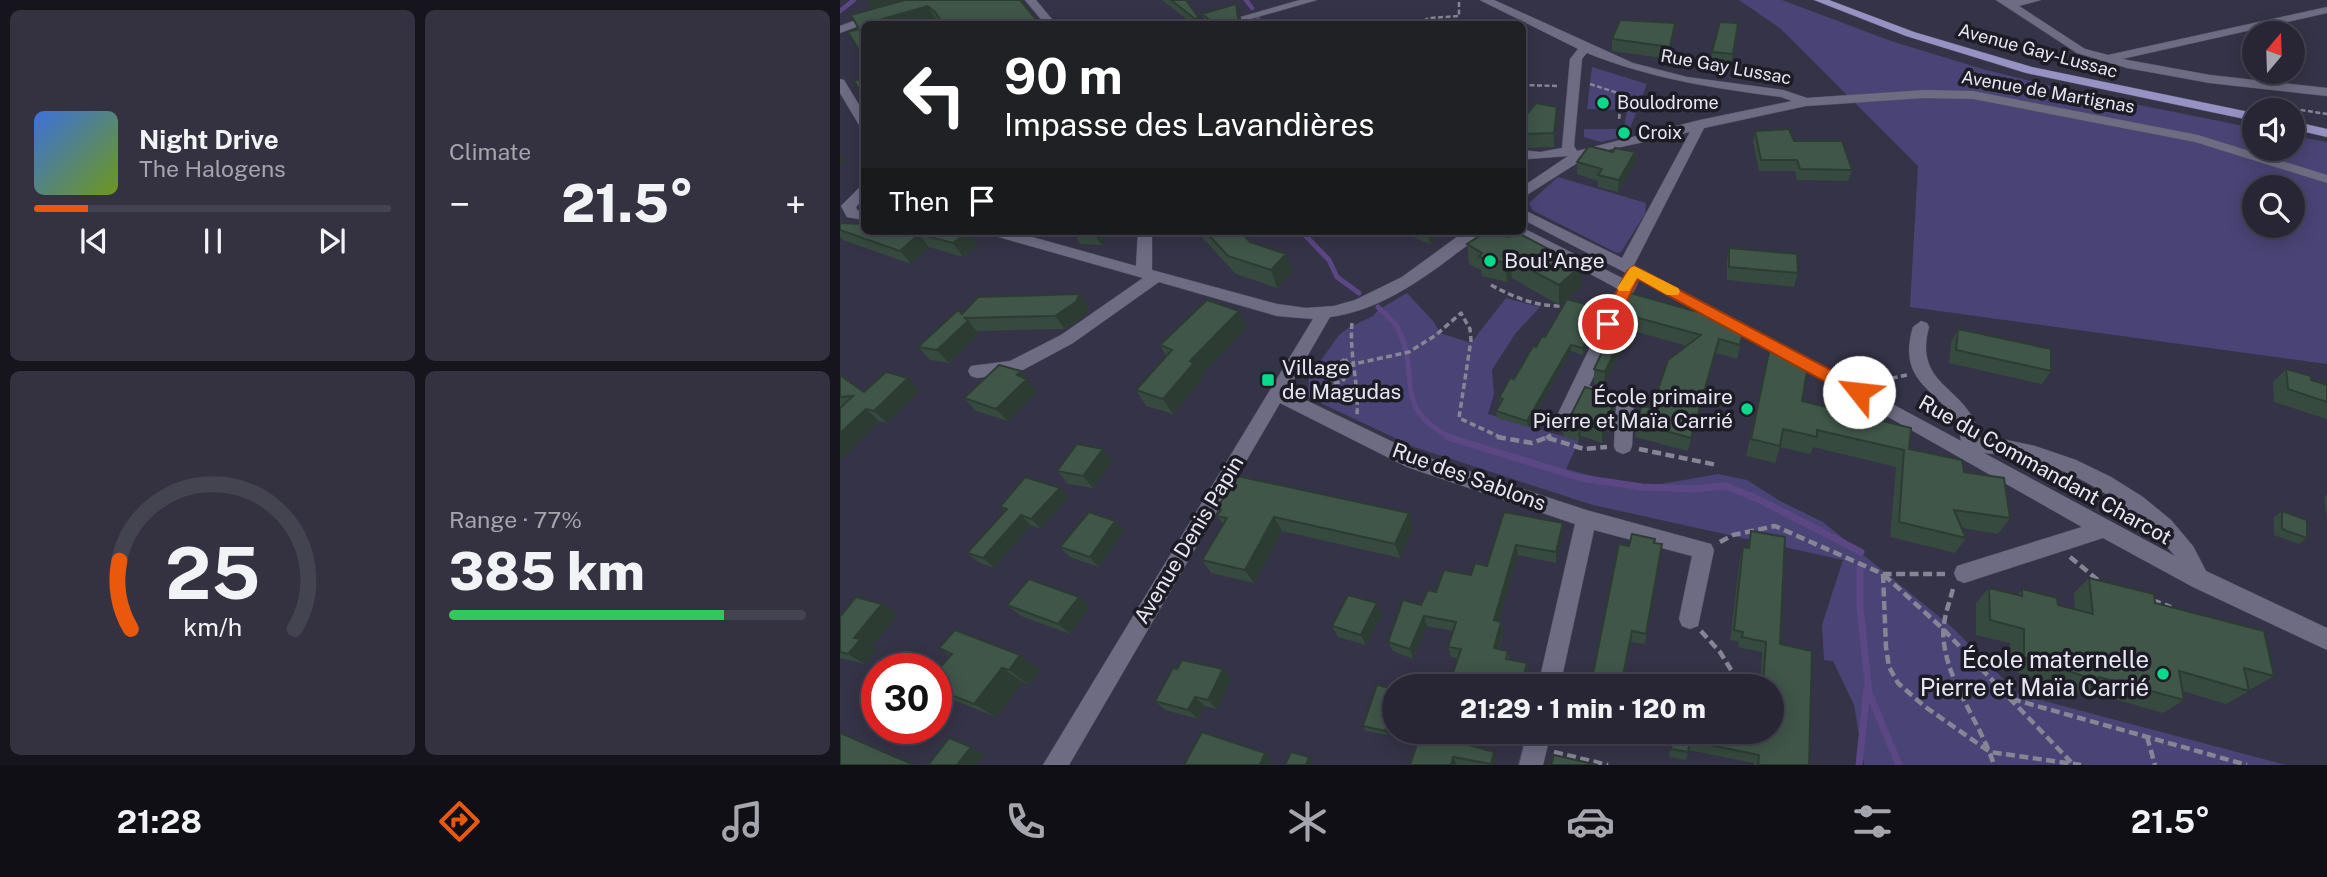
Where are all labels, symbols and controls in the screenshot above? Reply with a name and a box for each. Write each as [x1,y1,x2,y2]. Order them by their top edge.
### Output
street label: Avenue Gay-Lussac [1956,19,2120,82]
north arrow [2242,21,2305,84]
map controls [2242,21,2305,238]
street label: Rue Gay Lussac [1659,45,1793,88]
text: 90 m [1004,47,1123,105]
icon: left [889,49,980,140]
street label: Avenue de Martignas [1960,66,2136,117]
place label: Boulodrome [1617,92,1719,113]
marker: Boulodrome [1595,95,1611,111]
button: sound [2242,98,2305,161]
text: Impasse des Lavandières [1004,106,1375,143]
place label: Croix [1638,122,1682,143]
text: Night Drive [139,124,279,155]
marker: Croix [1616,125,1632,141]
text: Climate [449,138,531,165]
text: The Halogens [139,155,286,182]
text: 21.5° [561,173,694,234]
button: search [2242,175,2305,238]
text: − [449,182,470,227]
text: + [785,182,806,227]
icon: arrive [963,182,1001,220]
text: Then [889,186,949,217]
icon: previous [75,222,113,260]
icon: pause [194,222,232,260]
icon: next [313,222,351,260]
place label: Boul'Ange [1504,248,1605,273]
marker: Boul'Ange [1482,253,1498,269]
pin [1578,294,1638,354]
icon: arrive [1589,305,1627,343]
place label: Village de Magudas [1282,355,1401,404]
position arrow [1822,355,1896,429]
marker: Village de Magudas [1260,372,1276,388]
place label: École primaire Pierre et Maïa Carrié [1532,384,1733,433]
street label: Rue du Commandant Charcot [1914,390,2176,550]
marker: École primaire Pierre et Maïa Carrié [1739,401,1755,417]
street label: Rue des Sablons [1389,437,1549,516]
street label: Avenue Denis Papin [1129,451,1249,628]
text: Range · 77% [449,506,582,533]
text: 25 [165,530,260,615]
text: 385 km [449,541,645,602]
text: km/h [183,612,242,642]
place label: École maternelle Pierre et Maïa Carrié [1920,645,2149,701]
speed limit sign: 30 [861,653,952,744]
marker: École maternelle Pierre et Maïa Carrié [2155,666,2171,682]
text: 21:29 · 1 min · 120 m [1460,693,1706,724]
icon: directions [435,797,484,846]
icon: music [718,797,767,846]
icon: phone [1001,797,1050,846]
icon: climate [1283,797,1332,846]
icon: car [1566,797,1615,846]
icon: filters [1848,797,1897,846]
text: 21:28 [117,803,202,840]
text: 21.5° [2131,803,2210,840]

